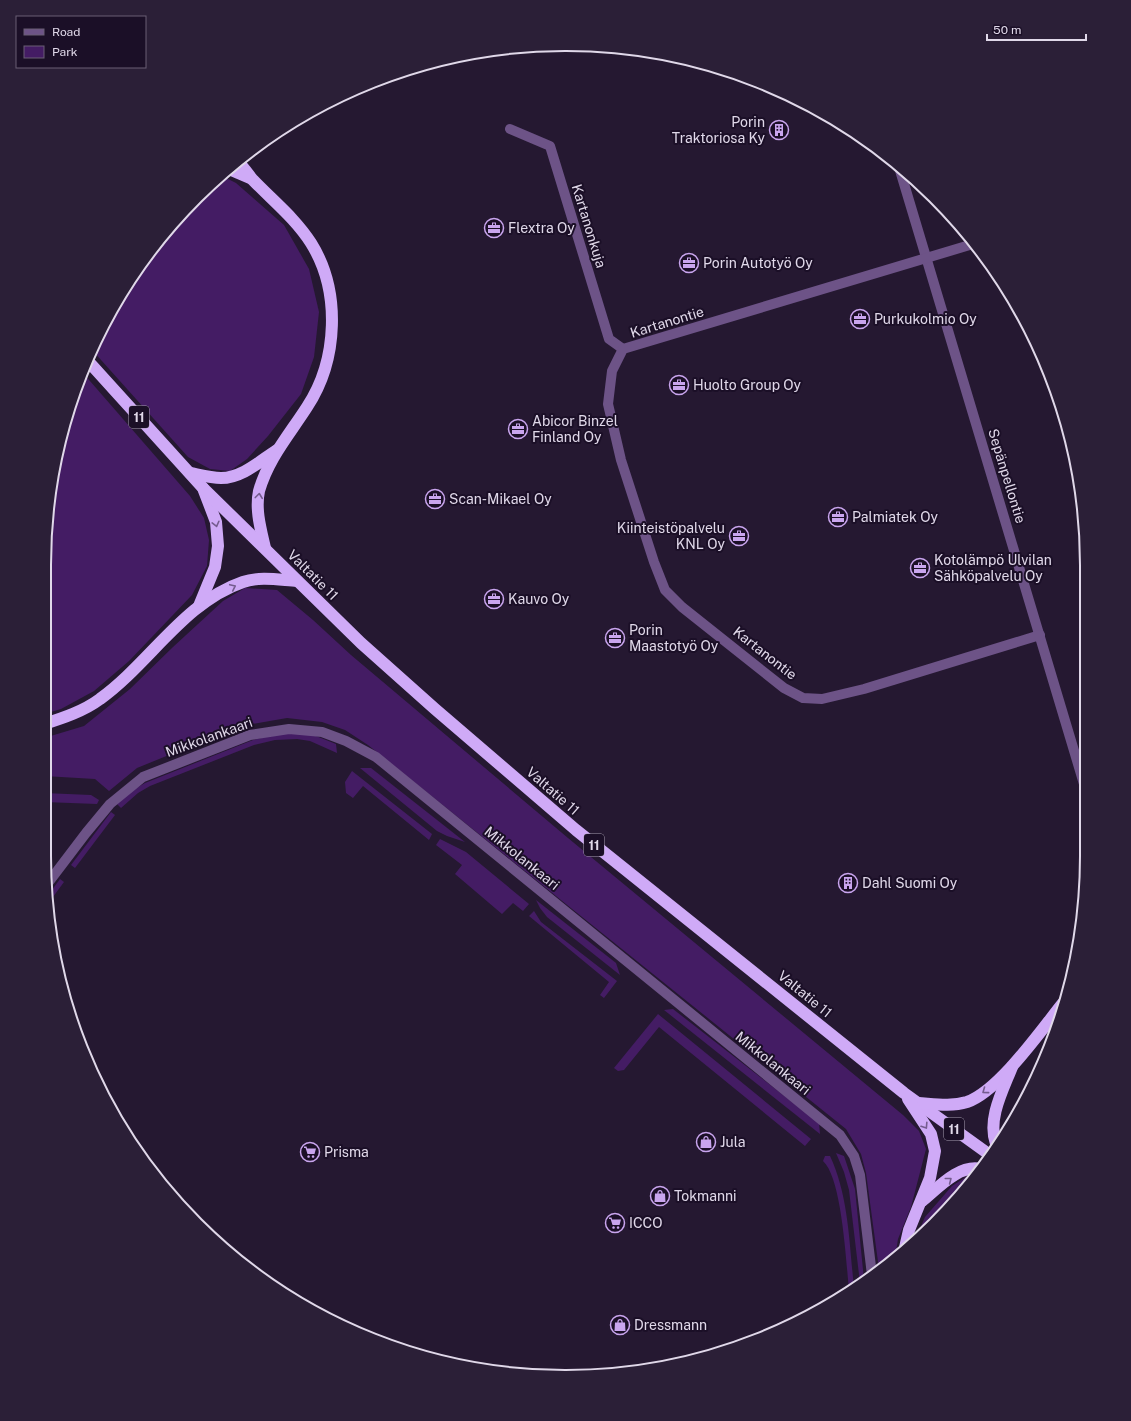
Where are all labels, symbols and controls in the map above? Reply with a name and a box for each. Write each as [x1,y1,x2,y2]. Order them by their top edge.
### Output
legend [16,16,146,68]
scale bar [987,16,1086,42]
text: 50 m [993,23,1021,37]
text: Road [52,25,80,39]
text: Park [52,45,78,59]
place label: Porin Traktoriosa Ky [672,114,766,146]
building icon: Porin Traktoriosa Ky [768,119,790,141]
street label: Kartanonkuja [569,182,609,270]
office icon: Flextra Oy [483,217,505,239]
place label: Flextra Oy [508,220,575,236]
office icon: Porin Autotyö Oy [678,252,700,274]
place label: Porin Autotyö Oy [703,255,813,271]
street label: Kartanontie [628,303,706,341]
office icon: Purkukolmio Oy [849,308,871,330]
place label: Purkukolmio Oy [874,311,977,327]
office icon: Huolto Group Oy [668,374,690,396]
place label: Huolto Group Oy [693,377,802,393]
road number: 11 [129,406,149,428]
place label: Abicor Binzel Finland Oy [532,413,618,445]
office icon: Abicor Binzel Finland Oy [507,418,529,440]
street label: Sepänpellontie [985,427,1029,525]
office icon: Scan-Mikael Oy [424,488,446,510]
place label: Scan-Mikael Oy [449,491,552,507]
one-way arrow [254,493,263,499]
office icon: Palmiatek Oy [827,506,849,528]
place label: Palmiatek Oy [852,509,938,525]
place label: Kiinteistöpalvelu KNL Oy [617,520,726,552]
one-way arrow [211,521,219,528]
office icon: Kiinteistöpalvelu KNL Oy [728,525,750,547]
street label: Valtatie 11 [284,546,342,604]
place label: Kotolämpö Ulvilan Sähköpalvelu Oy [934,552,1052,584]
office icon: Kotolämpö Ulvilan Sähköpalvelu Oy [909,557,931,579]
one-way arrow [228,584,236,592]
office icon: Kauvo Oy [483,588,505,610]
place label: Kauvo Oy [508,591,570,607]
place label: Porin Maastotyö Oy [629,622,719,654]
street label: Kartanontie [730,623,800,683]
office icon: Porin Maastotyö Oy [604,627,626,649]
street label: Mikkolankaari [163,714,255,760]
street label: Valtatie 11 [523,764,583,818]
street label: Mikkolankaari [481,823,563,893]
road number: 11 [584,834,604,856]
building icon: Dahl Suomi Oy [837,872,859,894]
place label: Dahl Suomi Oy [862,875,958,891]
street label: Valtatie 11 [775,967,835,1021]
street label: Mikkolankaari [732,1028,814,1098]
one-way arrow [982,1086,989,1093]
road number: 11 [944,1118,964,1140]
one-way arrow [921,1121,928,1128]
shop icon: Jula [695,1131,717,1153]
place label: Jula [720,1134,746,1150]
supermarket icon: Prisma [299,1141,321,1163]
place label: Prisma [324,1144,369,1160]
one-way arrow [944,1177,951,1184]
shop icon: Tokmanni [649,1185,671,1207]
place label: Tokmanni [674,1188,737,1204]
supermarket icon: ICCO [604,1212,626,1234]
place label: ICCO [629,1215,663,1231]
shop icon: Dressmann [609,1314,631,1336]
place label: Dressmann [634,1317,707,1333]

